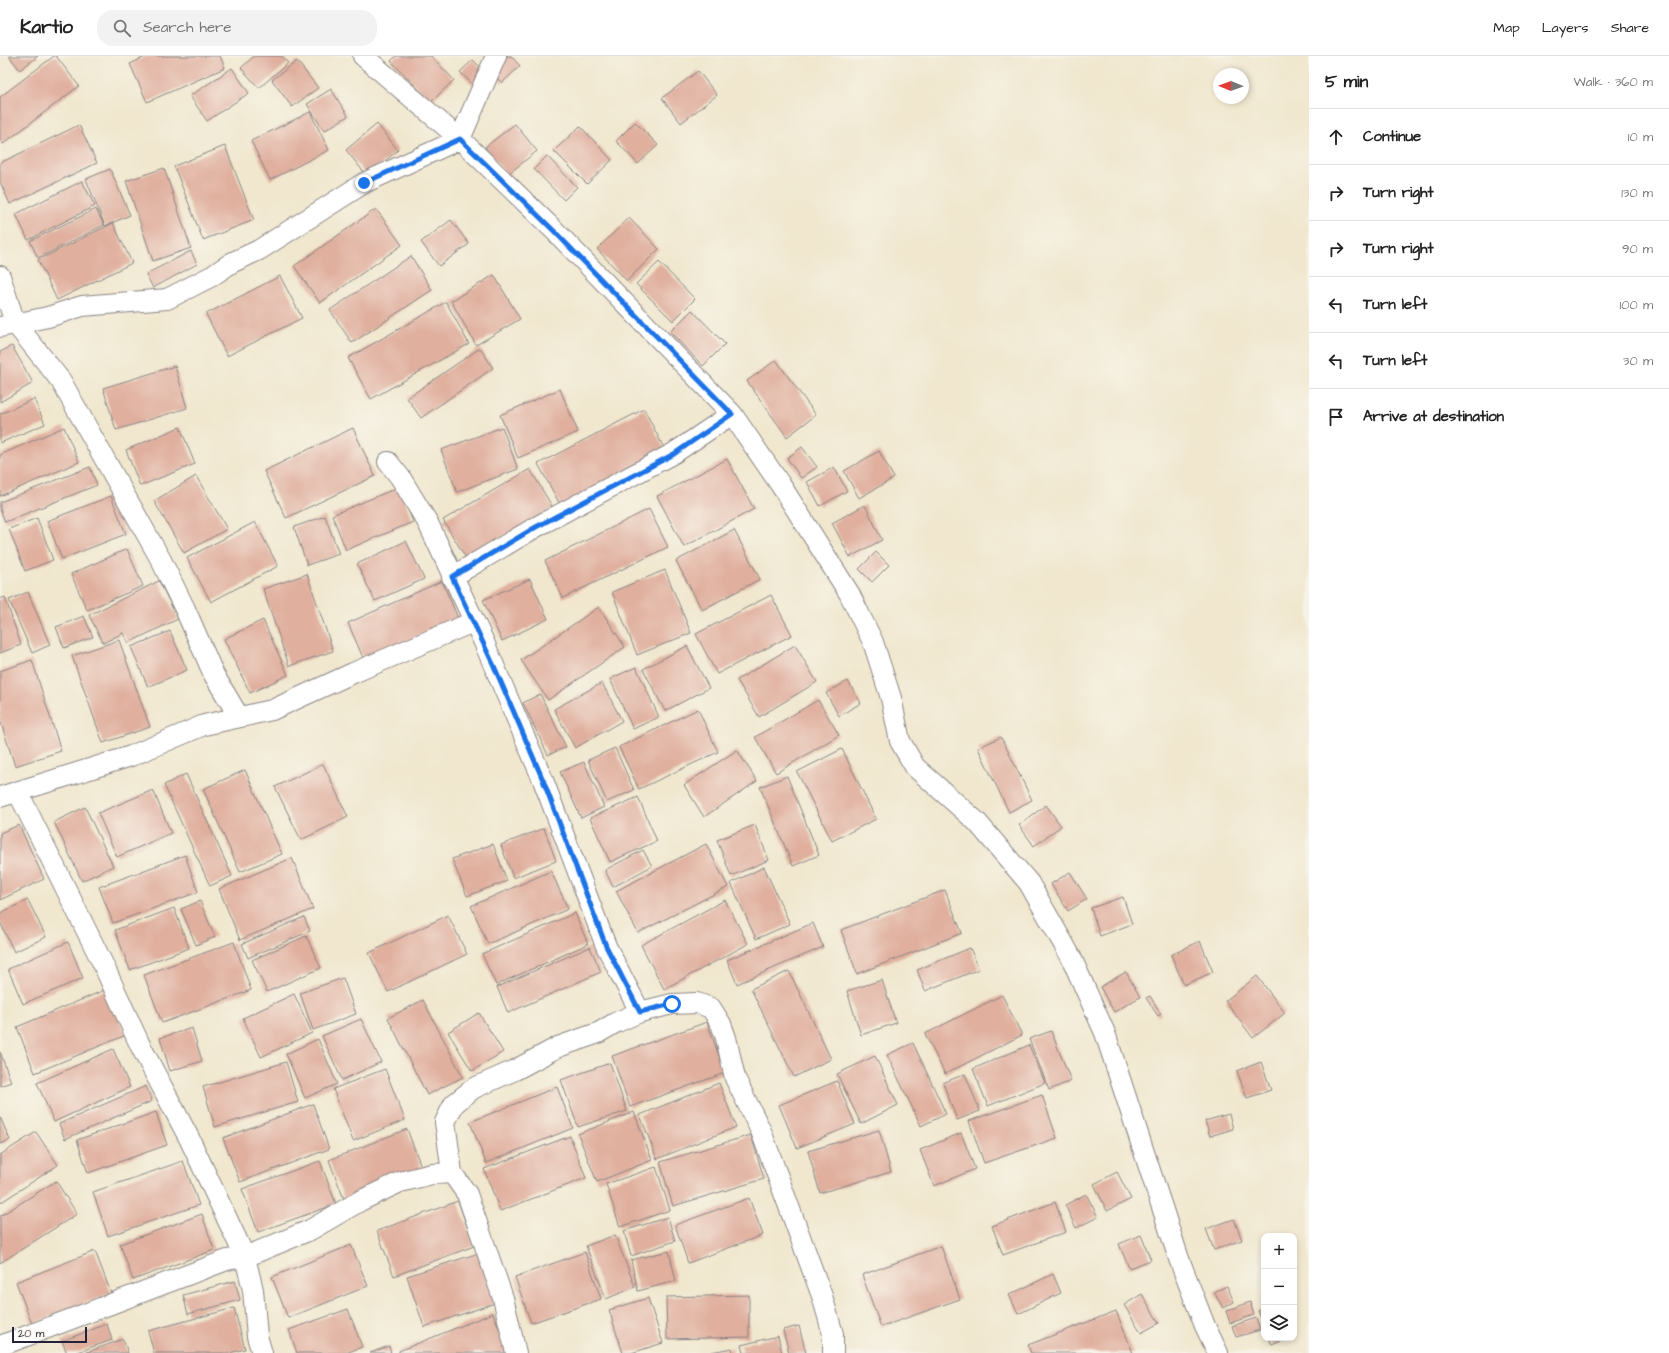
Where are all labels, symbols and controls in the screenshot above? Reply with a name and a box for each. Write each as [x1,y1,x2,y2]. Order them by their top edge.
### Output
search box [97,10,377,46]
text: Kartio [20,14,73,41]
icon: search [111,17,133,39]
text: Search here [143,17,231,38]
text: Map [1493,18,1520,38]
text: Layers [1542,18,1589,38]
text: Share [1611,18,1649,38]
north arrow [1213,68,1249,104]
text: 5 min [1325,70,1368,94]
text: Walk · 360 m [1574,73,1653,91]
icon: ahead [1325,126,1347,148]
text: Continue [1363,126,1421,147]
text: 10 m [1628,128,1653,146]
route end [355,174,373,192]
icon: right [1325,182,1347,204]
text: Turn right [1363,182,1434,203]
text: 130 m [1621,184,1653,202]
icon: right [1325,238,1347,260]
text: Turn right [1363,238,1434,259]
text: 90 m [1622,240,1653,258]
icon: left [1325,294,1347,316]
text: Turn left [1363,294,1427,315]
text: 100 m [1620,296,1653,314]
icon: left [1325,350,1347,372]
text: Turn left [1363,350,1427,371]
text: 30 m [1623,352,1653,370]
icon: arrive [1325,406,1347,428]
text: Arrive at destination [1363,406,1504,427]
route start [663,995,681,1013]
map controls [1261,1233,1297,1341]
button: + [1261,1233,1297,1269]
button: − [1261,1269,1297,1305]
button: layers [1261,1305,1297,1341]
scale bar [12,1325,87,1344]
text: 20 m [18,1326,44,1341]

